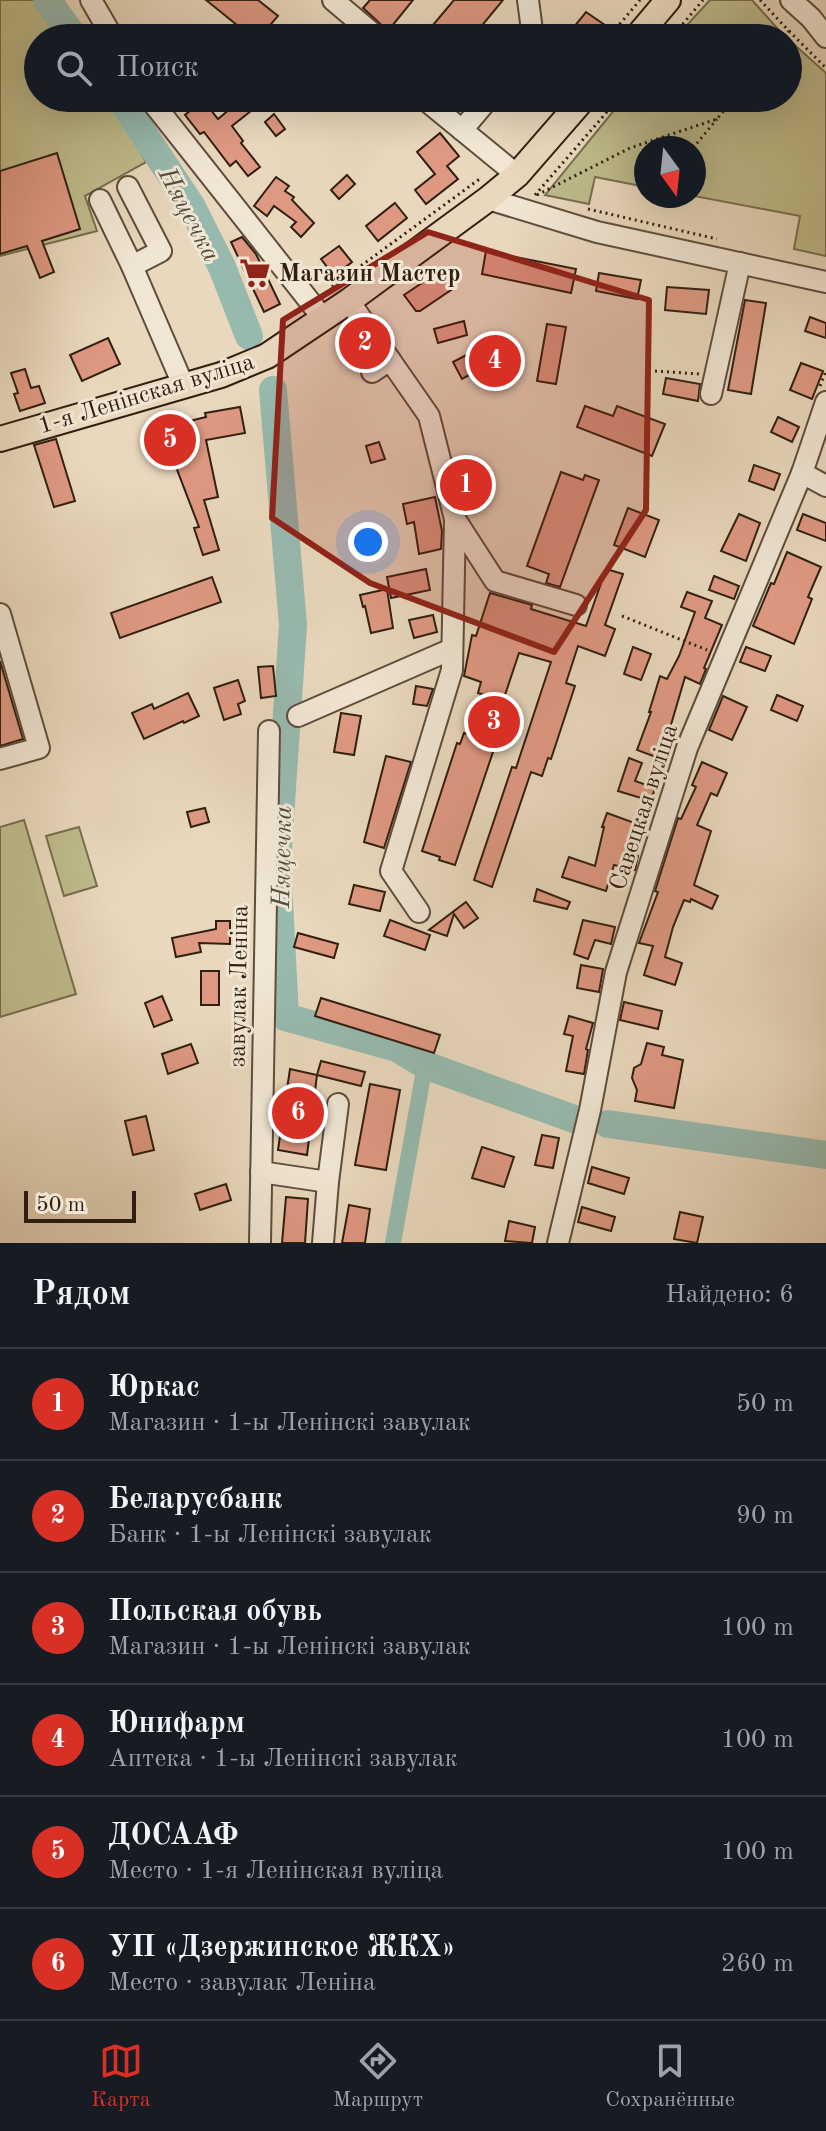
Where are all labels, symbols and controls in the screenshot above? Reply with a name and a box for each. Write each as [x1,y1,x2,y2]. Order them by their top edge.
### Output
search box [24,24,802,112]
icon: search [52,46,96,90]
text: Поиск [116,53,199,83]
north arrow [634,136,706,208]
water label: Няцечка [152,163,224,267]
supermarket icon: Магазин Мастер [238,256,272,290]
place label: Магазин Мастер [279,263,461,287]
pin: 2 [339,313,391,373]
pin: 4 [469,331,521,391]
street label: 1-я Ленінская вуліца [36,351,258,439]
pin: 5 [144,410,196,470]
pin: 1 [440,455,492,515]
your location [348,522,388,562]
pin: 3 [468,692,520,752]
street label: Савецкая вуліца [607,721,683,894]
water label: Няцечка [269,805,297,910]
street label: завулак Леніна [227,905,253,1067]
pin: 6 [272,1083,324,1143]
scale bar [24,1187,136,1223]
text: 50 m [36,1194,85,1216]
text: Рядом [32,1278,131,1312]
text: Найдено: 6 [665,1282,794,1308]
text: Юркас [108,1373,200,1403]
text: 1 [50,1391,66,1417]
text: 50 m [736,1391,794,1417]
text: Магазин · 1-ы Ленінскі завулак [108,1410,471,1436]
text: Беларусбанк [108,1485,282,1515]
text: 2 [50,1503,66,1529]
text: 90 m [736,1503,794,1529]
text: Банк · 1-ы Ленінскі завулак [108,1522,432,1548]
text: Польская обувь [108,1597,322,1627]
text: 3 [50,1615,66,1641]
text: 100 m [721,1615,794,1641]
text: Магазин · 1-ы Ленінскі завулак [108,1634,471,1660]
text: Юнифарм [108,1709,245,1739]
text: 4 [50,1727,66,1753]
text: 100 m [721,1727,794,1753]
text: Аптека · 1-ы Ленінскі завулак [108,1746,458,1772]
text: ДОСААФ [108,1821,238,1851]
text: 5 [50,1839,66,1865]
text: 100 m [721,1839,794,1865]
text: Место · 1-я Ленінская вуліца [108,1858,443,1884]
text: УП «Дзержинское ЖКХ» [108,1933,456,1963]
text: 6 [50,1951,66,1977]
text: 260 m [721,1951,794,1977]
text: Место · завулак Леніна [108,1970,376,1996]
tab: Карта [91,2039,151,2114]
tab: Маршрут [333,2039,423,2114]
tab: Сохранённые [605,2039,735,2114]

